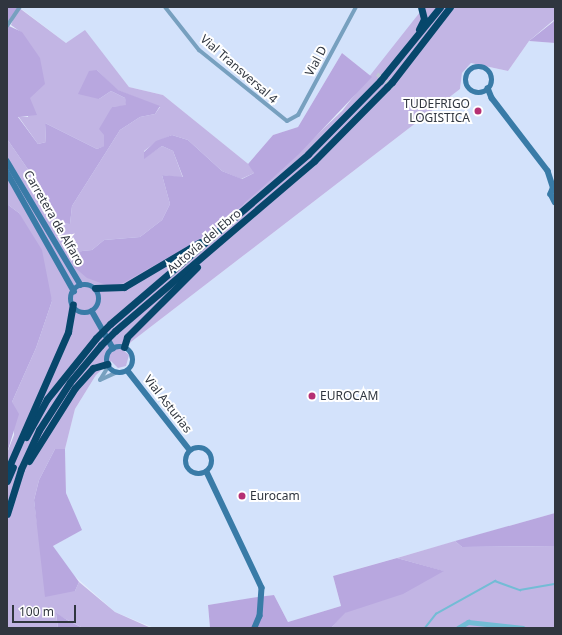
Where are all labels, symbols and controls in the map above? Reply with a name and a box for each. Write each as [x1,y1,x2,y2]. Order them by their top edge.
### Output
street label: Vial Transversal 4 [198,32,280,106]
street label: Vial D [302,43,330,79]
place label: TUDEFRIGO LOGISTICA [403,97,470,125]
marker: TUDEFRIGO LOGISTICA [473,106,483,116]
street label: Carretera de Alfaro [21,168,87,268]
street label: Autovía del Ebro [164,206,244,276]
street label: Vial Asturias [141,372,195,436]
place label: EUROCAM [320,389,378,403]
marker: EUROCAM [307,391,317,401]
place label: Eurocam [250,489,300,503]
marker: Eurocam [237,491,247,501]
scale bar [14,597,78,623]
text: 100 m [19,603,54,620]

